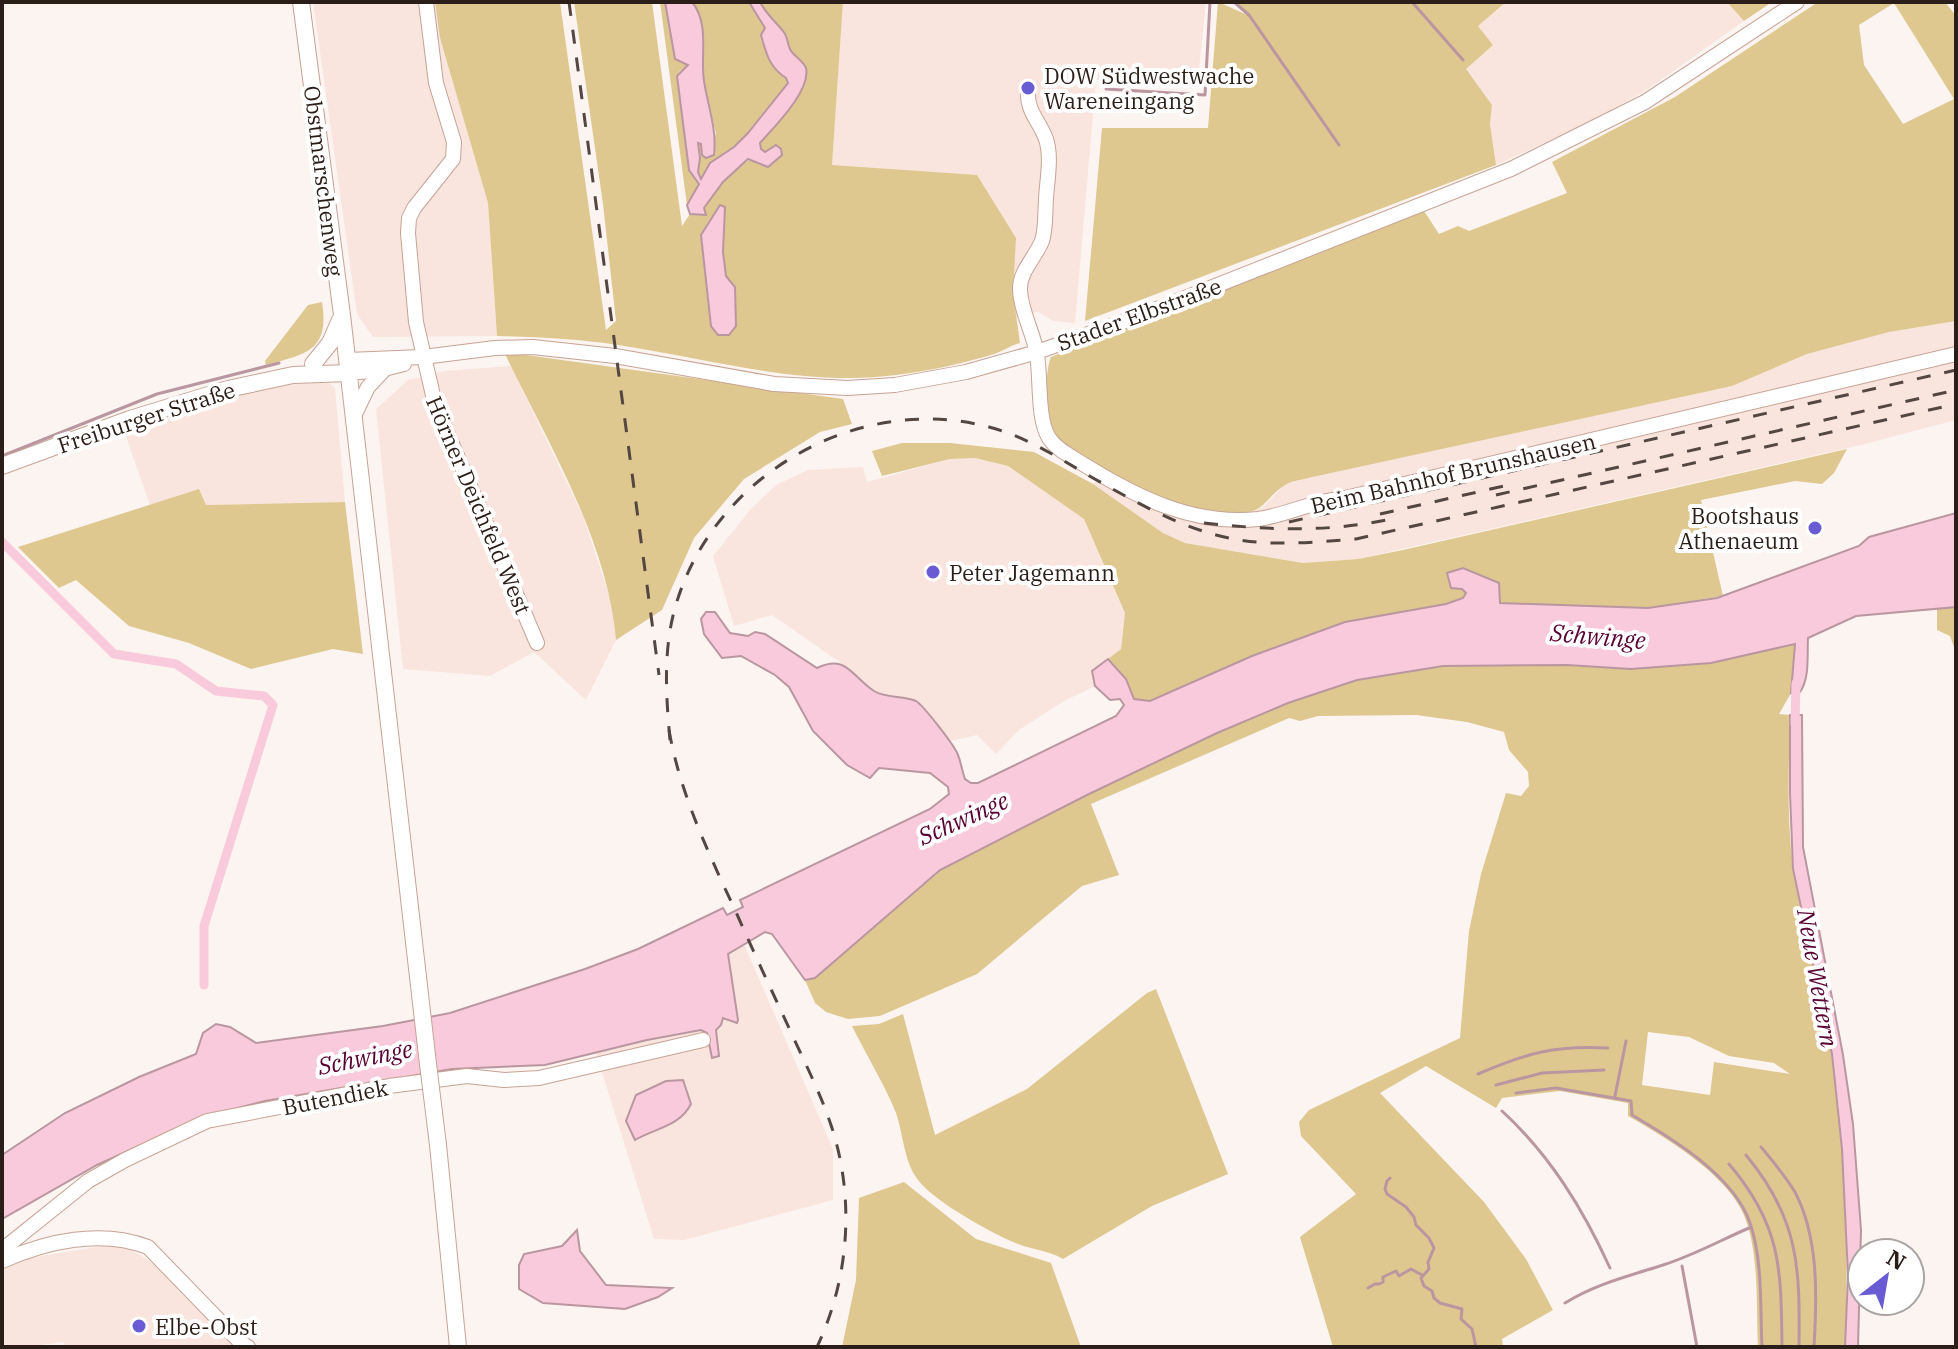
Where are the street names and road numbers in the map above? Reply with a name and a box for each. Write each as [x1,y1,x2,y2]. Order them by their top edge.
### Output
street label: Obstmarschenweg [298,84,350,278]
street label: Stader Elbstraße [1053,271,1225,357]
street label: Freiburger Straße [54,375,238,459]
street label: Hörner Deichfeld West [420,392,538,619]
street label: Beim Bahnhof Brunshausen [1308,426,1598,520]
street label: Butendiek [280,1073,390,1121]

